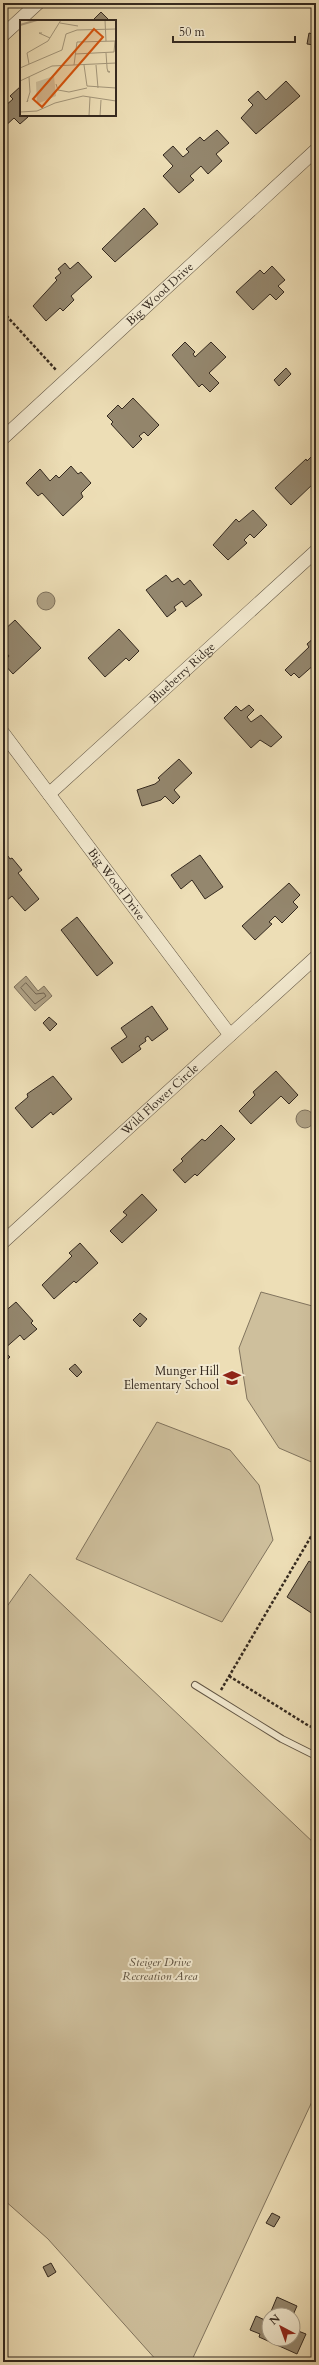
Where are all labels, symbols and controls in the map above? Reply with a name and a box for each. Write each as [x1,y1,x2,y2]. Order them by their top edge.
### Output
scale bar [173,18,295,44]
inset map [20,20,116,116]
text: 50 m [179,24,206,40]
street label: Big Wood Drive [123,259,197,329]
street label: Blueberry Ridge [146,639,218,707]
street label: Big Wood Drive [84,845,149,923]
street label: Wild Flower Circle [117,1060,202,1139]
place label: Munger Hill Elementary School [124,1363,219,1393]
school or university icon: Munger Hill Elementary School [222,1368,242,1388]
park label: Steiger Drive Recreation Area [122,1954,198,1984]
north arrow [261,2307,301,2347]
text: N [266,2311,284,2329]

